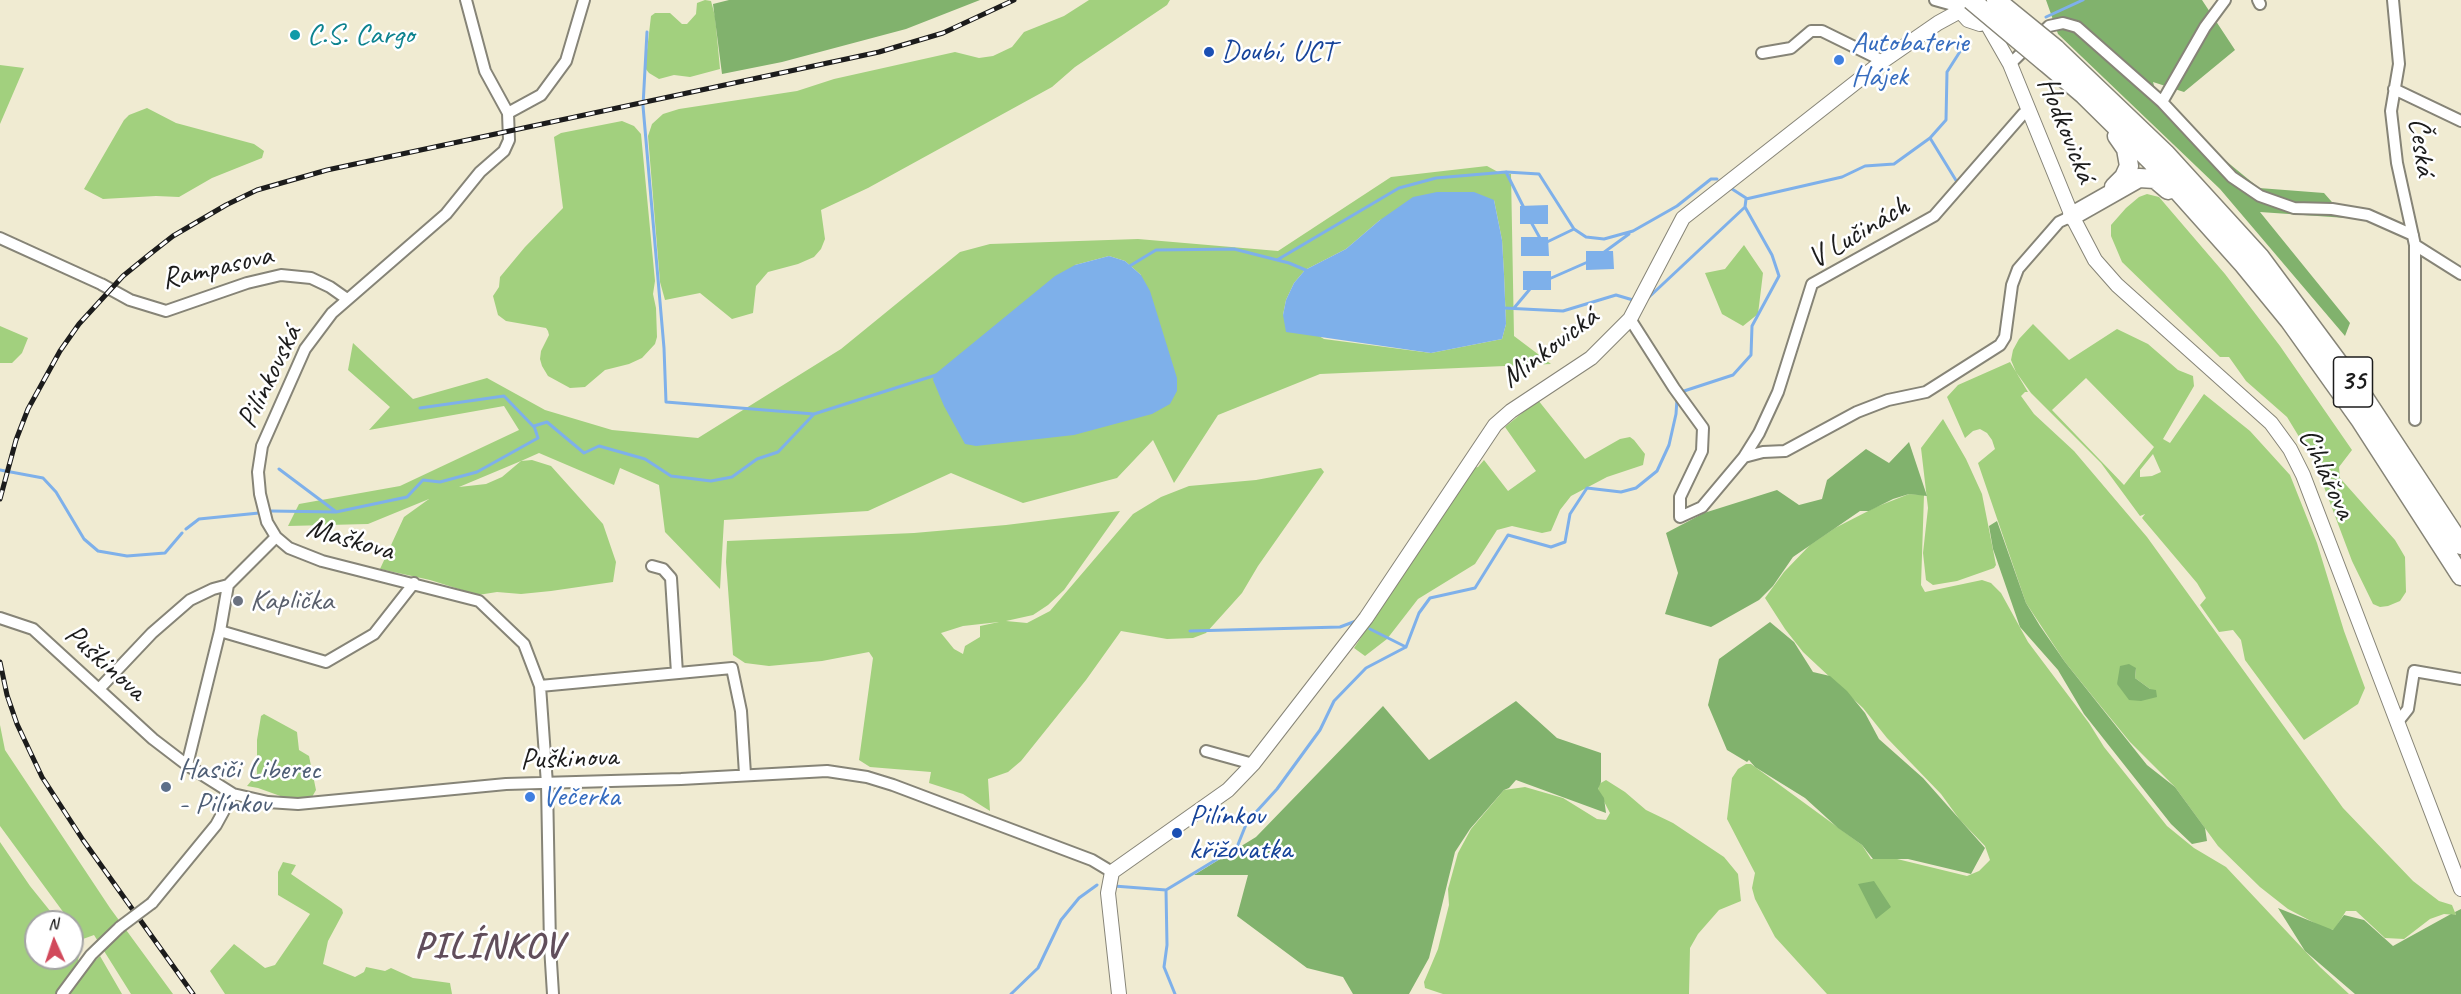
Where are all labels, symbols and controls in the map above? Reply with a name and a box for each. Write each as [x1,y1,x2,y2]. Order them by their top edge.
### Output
place label: C.S. Cargo [307,17,414,53]
place label: Autobaterie Hájek [1851,25,1969,96]
marker: C.S. Cargo [288,28,302,42]
place label: Doubí, UCT [1221,34,1334,70]
marker: Doubí, UCT [1202,45,1216,59]
marker: Autobaterie Hájek [1832,53,1846,67]
street label: Hodkovická [2029,72,2103,188]
street label: Česká [2399,116,2443,178]
street label: V Lučinách [1802,189,1916,277]
street label: Rampasova [158,238,276,298]
street label: Minkovická [1494,300,1606,396]
street label: Pilínkovská [230,320,310,434]
road number: 35 [2334,357,2372,407]
street label: Cihlářova [2290,423,2362,525]
street label: Maškova [302,510,398,570]
place label: Kaplička [250,583,334,619]
marker: Kaplička [231,594,245,608]
street label: Puškinova [57,617,153,709]
street label: Puškinova [520,739,618,779]
place label: Hasiči Liberec - Pilínkov [178,752,321,822]
place label: Večerka [542,779,620,815]
marker: Hasiči Liberec - Pilínkov [159,780,173,794]
marker: Večerka [523,790,537,804]
place label: Pilínkov křižovatka [1189,798,1292,868]
marker: Pilínkov křižovatka [1170,826,1184,840]
north arrow [24,910,84,970]
text: N [48,914,59,934]
district label: PILÍNKOV [415,926,563,970]

